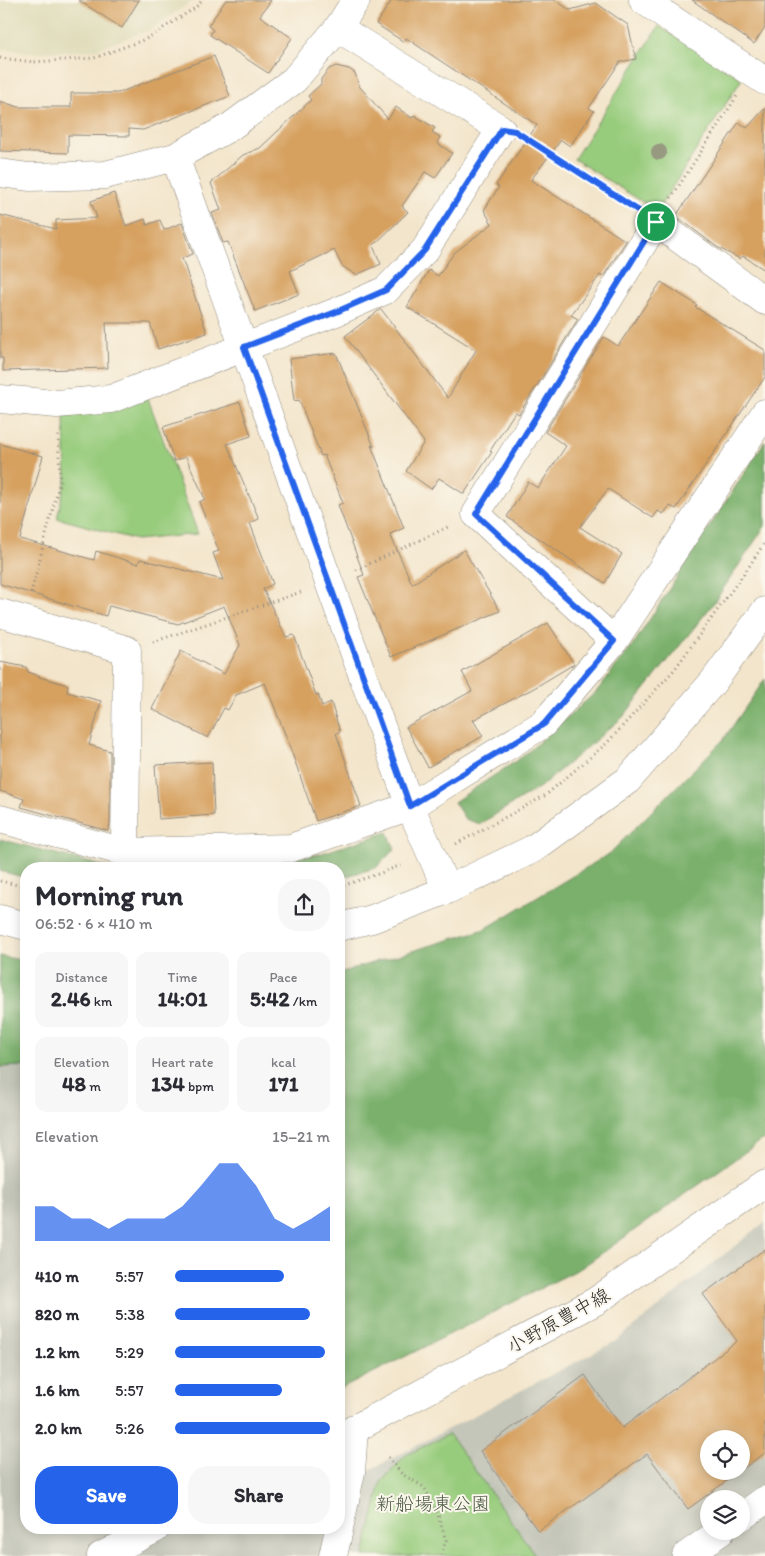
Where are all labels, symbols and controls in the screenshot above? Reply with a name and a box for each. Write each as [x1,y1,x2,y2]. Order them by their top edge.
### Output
pin [635,201,677,243]
icon: arrive [642,208,670,236]
text: Morning run [35,878,183,912]
button: share [278,879,330,931]
text: 06:52 · 6 × 410 m [35,914,153,933]
text: Distance [55,969,108,986]
text: Time [168,969,197,986]
text: Pace [269,969,298,986]
text: 2.46 [51,986,91,1011]
text: 14:01 [157,986,208,1011]
text: 5:42 [250,986,290,1011]
text: km [91,993,112,1010]
text: /km [290,993,317,1010]
text: Elevation [54,1054,109,1071]
text: Heart rate [152,1054,213,1071]
text: kcal [271,1054,296,1071]
text: 48 [62,1071,86,1096]
text: 134 [151,1071,185,1096]
text: 171 [269,1071,298,1096]
text: m [86,1078,101,1095]
text: bpm [185,1078,214,1095]
text: Elevation [35,1127,99,1146]
text: 15–21 m [272,1127,330,1146]
text: 410 m [35,1267,79,1286]
text: 5:57 [115,1267,144,1286]
street label: 小野原豊中線 [503,1283,614,1358]
text: 820 m [35,1305,79,1324]
text: 5:38 [115,1305,145,1324]
text: 1.2 km [35,1343,80,1362]
text: 5:29 [115,1343,144,1362]
text: 1.6 km [35,1381,80,1400]
text: 5:57 [115,1381,144,1400]
text: 2.0 km [35,1419,82,1438]
text: 5:26 [115,1419,144,1438]
map controls [700,1430,750,1540]
button: locate [700,1430,750,1480]
button: Save [35,1466,178,1524]
button: Share [188,1466,330,1524]
button: layers [700,1490,750,1540]
park label: 新船場東公園 [376,1492,490,1515]

